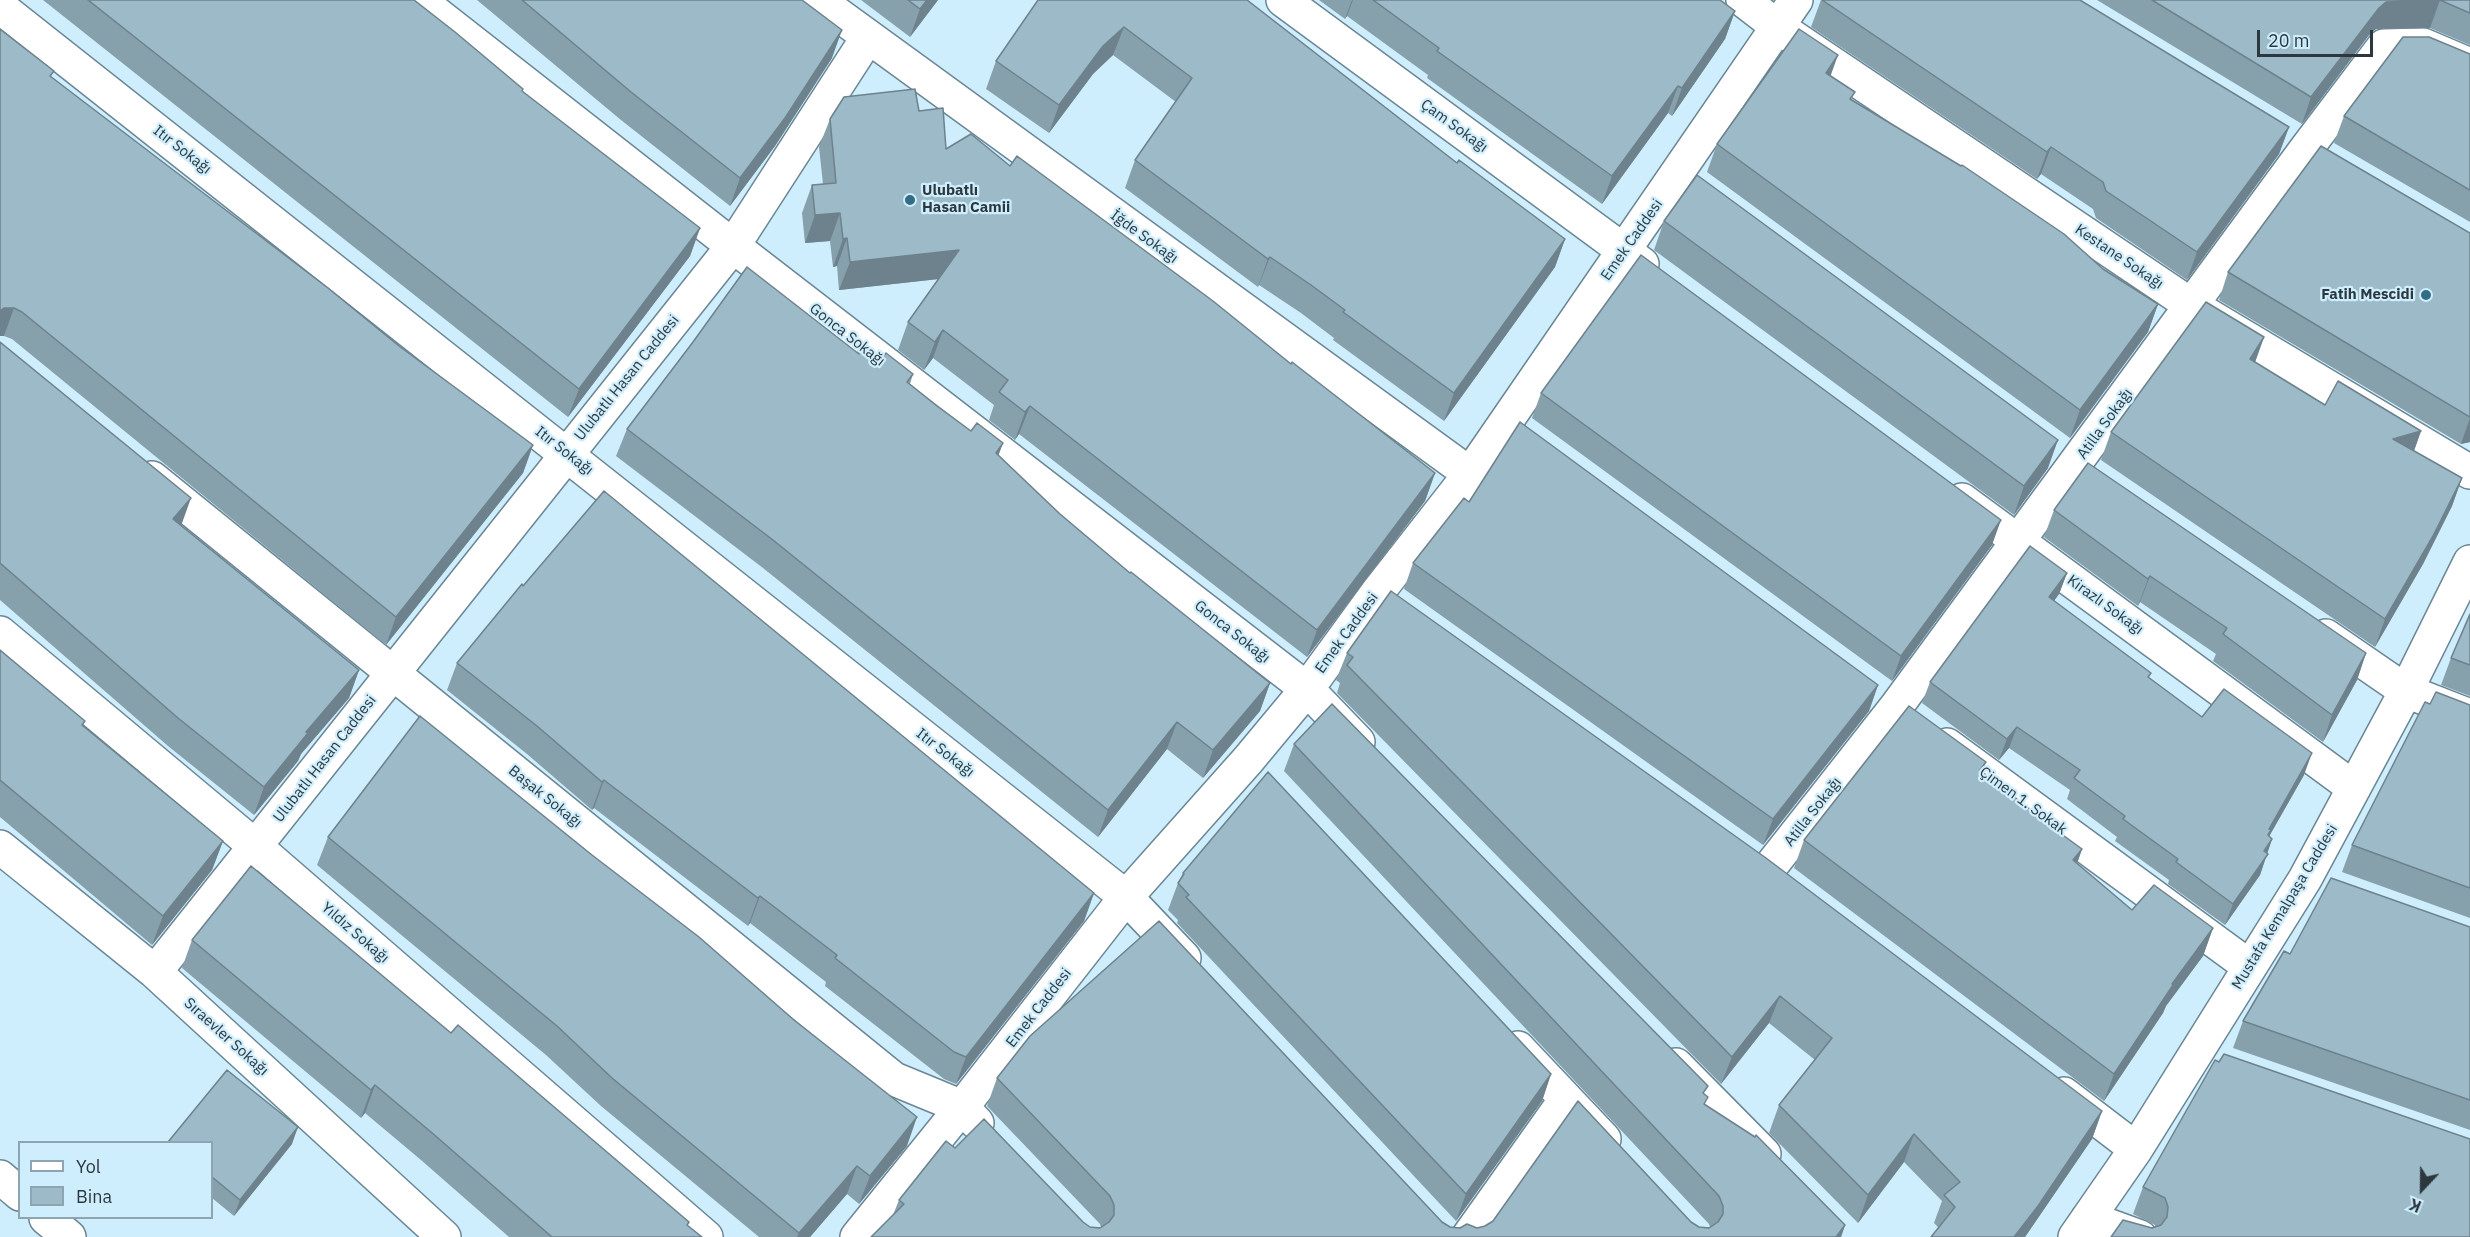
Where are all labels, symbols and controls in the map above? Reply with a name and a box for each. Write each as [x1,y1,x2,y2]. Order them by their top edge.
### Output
scale bar [2260,18,2376,56]
text: 20 m [2268,29,2310,52]
street label: Çam Sokağı [1417,96,1491,156]
street label: Itır Sokağı [149,122,215,178]
place label: Ulubatlı Hasan Camii [922,182,1010,217]
marker: Ulubatlı Hasan Camii [903,193,917,207]
street label: Emek Caddesi [1597,196,1667,284]
street label: İğde Sokağı [1107,206,1181,268]
street label: Kestane Sokağı [2071,221,2167,293]
place label: Fatih Mescidi [2321,286,2414,304]
marker: Fatih Mescidi [2419,288,2433,302]
street label: Gonca Sokağı [806,300,888,370]
street label: Ulubatlı Hasan Caddesi [571,312,683,444]
street label: Atilla Sokağı [2073,385,2137,463]
street label: Itır Sokağı [531,423,597,479]
street label: Kirazlı Sokağı [2063,571,2147,639]
street label: Emek Caddesi [1312,589,1382,677]
street label: Gonca Sokağı [1191,597,1273,667]
street label: Ulubatlı Hasan Caddesi [270,692,380,826]
street label: Itır Sokağı [912,725,978,781]
street label: Başak Sokağı [505,762,585,832]
street label: Çimen 1. Sokak [1976,763,2070,839]
street label: Atilla Sokağı [1780,774,1846,850]
street label: Mustafa Kemalpaşa Caddesi [2228,821,2342,993]
street label: Yıldız Sokağı [317,899,393,967]
street label: Emek Caddesi [1002,965,1076,1051]
street label: Sıraevler Sokağı [180,994,272,1080]
legend [18,1141,213,1219]
text: Yol [76,1155,101,1178]
north arrow [2392,1159,2452,1219]
text: Bina [76,1185,112,1208]
text: K [2406,1194,2424,1217]

